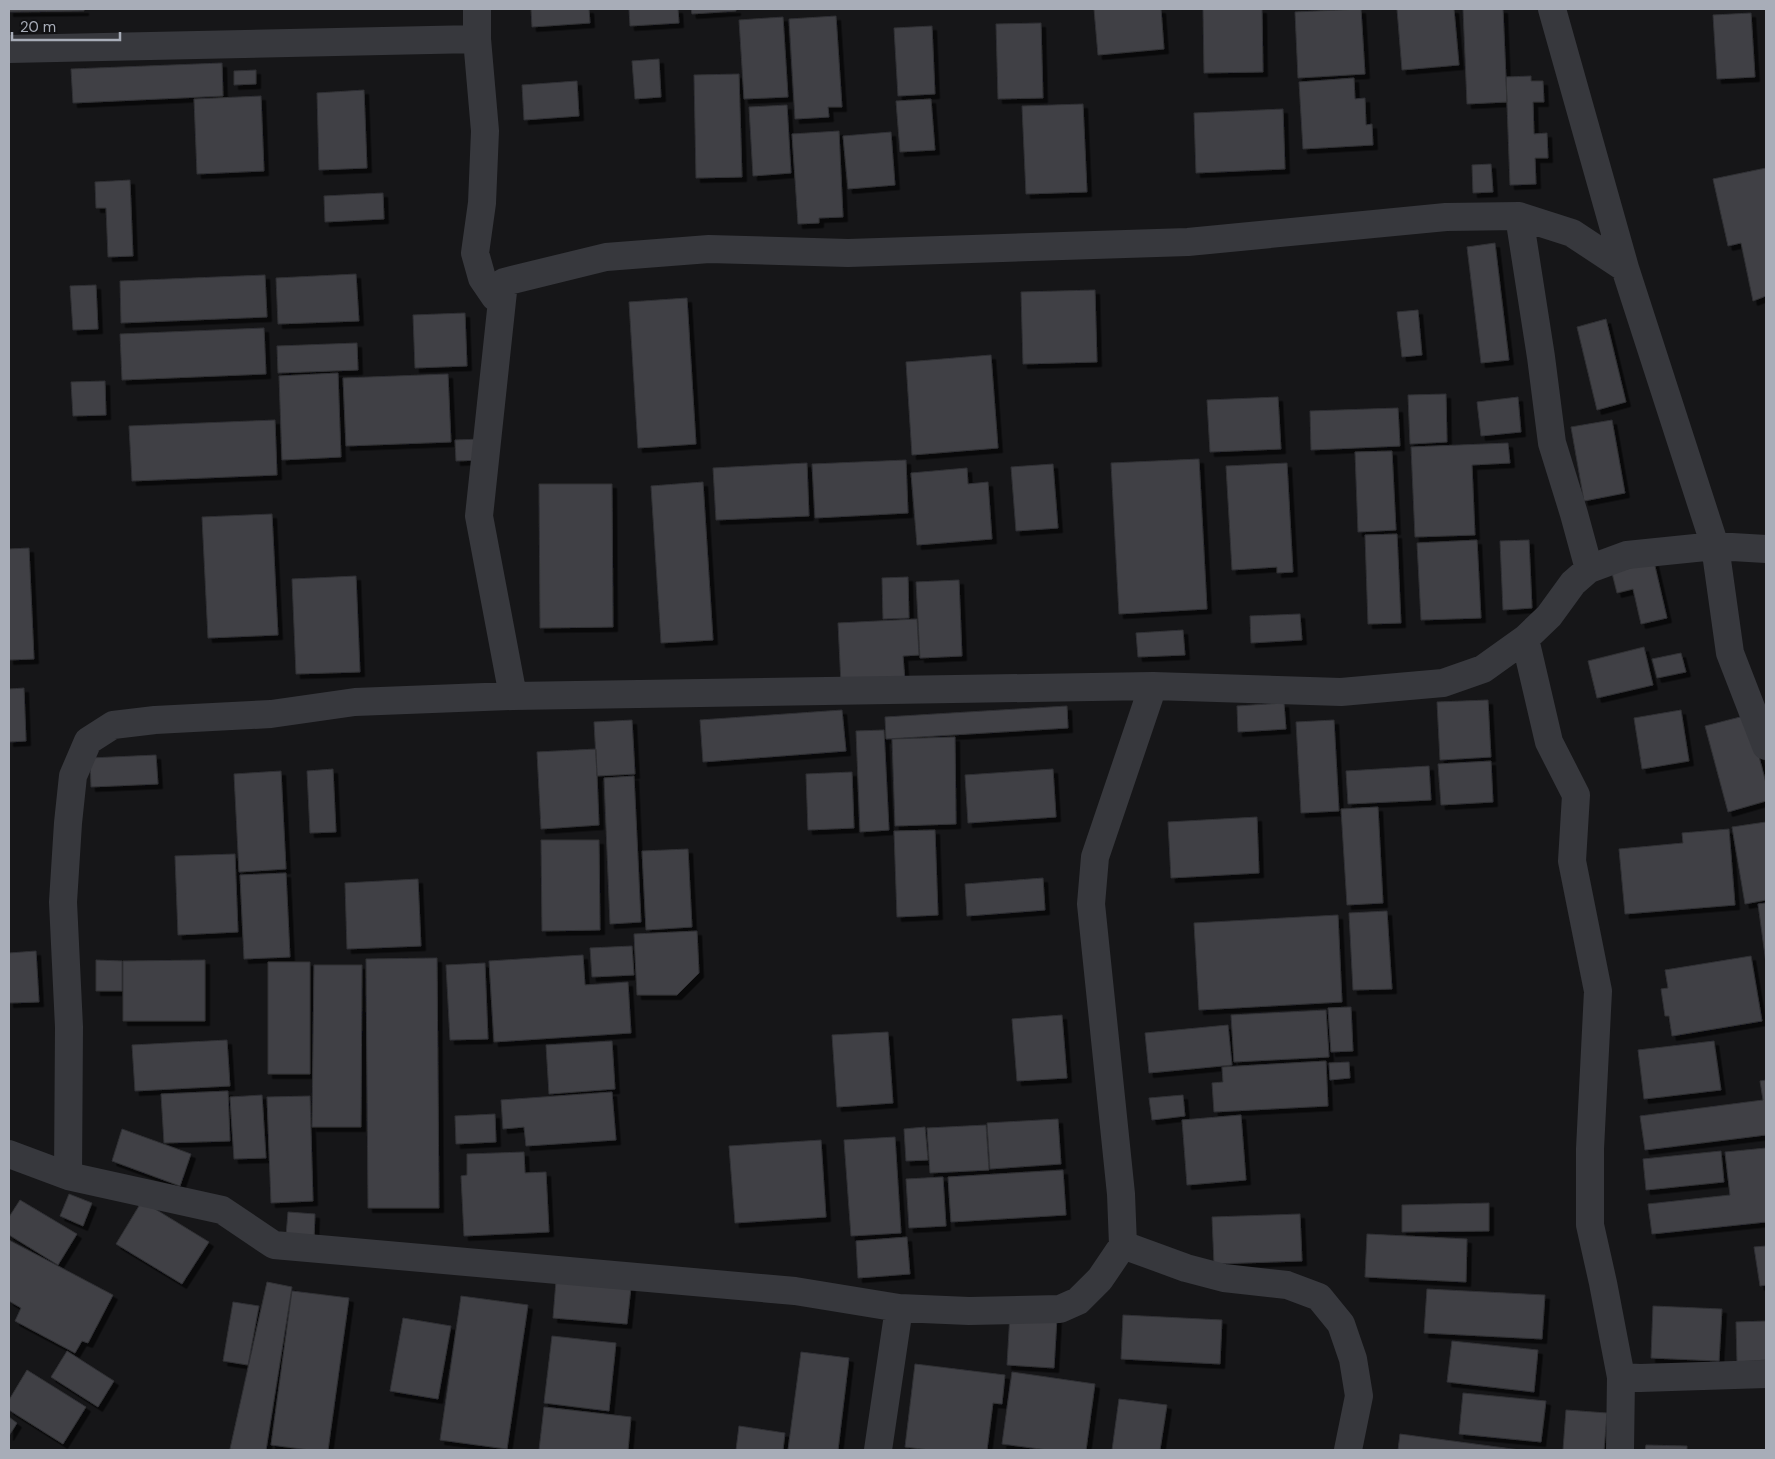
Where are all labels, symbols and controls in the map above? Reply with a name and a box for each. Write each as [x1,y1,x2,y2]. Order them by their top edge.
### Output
scale bar [12,10,120,42]
text: 20 m [20,17,56,37]

